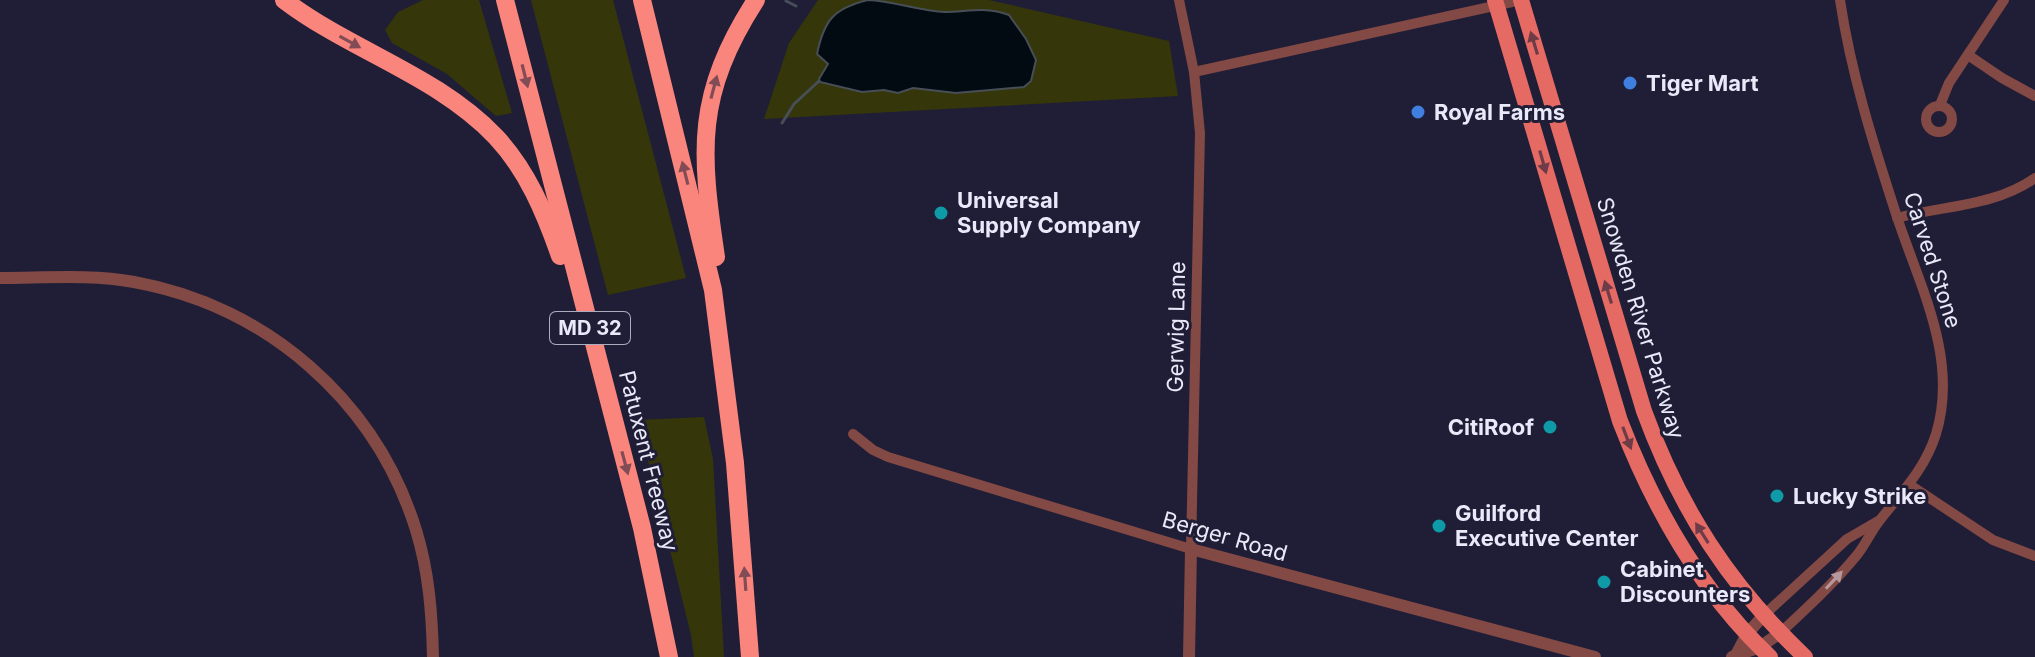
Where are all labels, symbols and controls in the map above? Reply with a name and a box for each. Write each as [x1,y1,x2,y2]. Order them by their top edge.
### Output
one-way arrow [1527,30,1540,54]
one-way arrow [338,35,361,49]
one-way arrow [519,63,531,88]
place label: Tiger Mart [1646,70,1759,96]
marker: Tiger Mart [1621,74,1639,92]
one-way arrow [709,75,721,100]
place label: Royal Farms [1434,99,1565,125]
marker: Royal Farms [1409,103,1427,121]
one-way arrow [1537,150,1550,174]
one-way arrow [678,161,690,186]
place label: Universal Supply Company [957,187,1141,238]
street label: Carved Stone [1899,189,1967,331]
street label: Snowden River Parkway [1592,194,1690,442]
marker: Universal Supply Company [932,204,950,222]
street label: Gerwig Lane [1162,261,1190,393]
one-way arrow [1601,280,1614,304]
road number: MD 32 [550,312,630,344]
street label: Patuxent Freeway [614,368,684,554]
place label: CitiRoof [1448,414,1534,440]
marker: CitiRoof [1541,418,1559,436]
one-way arrow [1621,426,1634,450]
one-way arrow [619,450,631,475]
place label: Lucky Strike [1793,483,1926,509]
marker: Lucky Strike [1768,487,1786,505]
place label: Guilford Executive Center [1455,500,1639,551]
street label: Berger Road [1159,506,1291,566]
marker: Guilford Executive Center [1430,517,1448,535]
one-way arrow [1695,522,1709,544]
place label: Cabinet Discounters [1620,556,1750,607]
one-way arrow [738,566,751,591]
one-way arrow [1825,571,1843,590]
marker: Cabinet Discounters [1595,573,1613,591]

